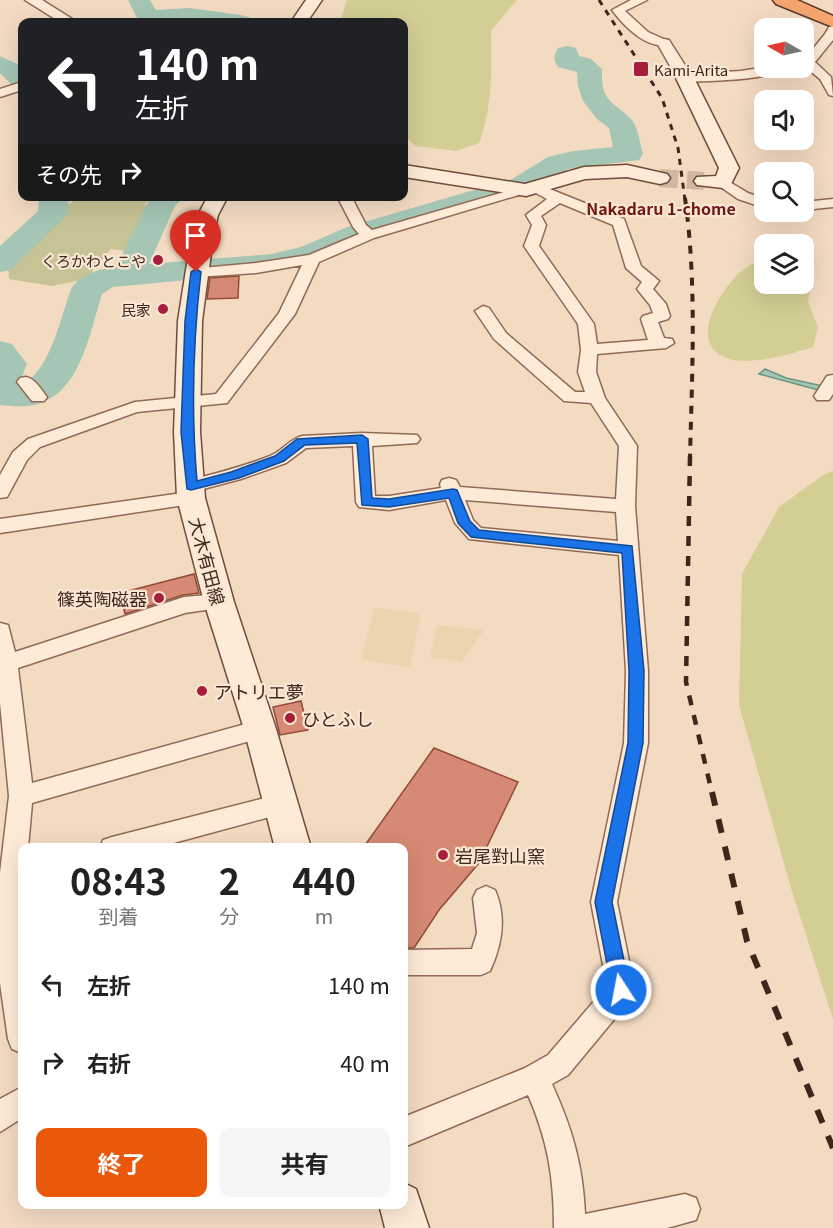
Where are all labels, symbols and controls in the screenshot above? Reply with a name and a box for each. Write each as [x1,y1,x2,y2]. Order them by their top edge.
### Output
north arrow [754,18,814,78]
map controls [754,18,814,294]
text: 140 m [135,31,259,92]
icon: left [36,42,114,120]
place label: Kami-Arita [654,59,728,80]
marker: Kami-Arita [632,60,650,78]
text: 左折 [135,87,189,126]
button: sound [754,90,814,150]
icon: right [114,156,147,189]
text: その先 [36,157,102,189]
button: search [754,162,814,222]
district label: Nakadaru 1-chome [586,196,736,220]
pin [170,210,221,272]
icon: arrive [179,219,212,252]
button: layers [754,234,814,294]
place label: くろかわとこや [41,250,146,271]
marker: くろかわとこや [151,253,165,267]
place label: 民家 [121,299,151,320]
marker: 民家 [156,302,170,316]
street label: 大木有田線 [184,514,232,608]
place label: 篠英陶磁器 [57,585,147,611]
marker: 篠英陶磁器 [152,591,166,605]
place label: アトリエ夢 [214,678,304,704]
marker: アトリエ夢 [195,684,209,698]
place label: ひとふし [302,705,373,731]
marker: ひとふし [283,711,297,725]
place label: 岩尾對山窯 [455,842,545,868]
marker: 岩尾對山窯 [436,848,450,862]
text: 08:43 [70,853,167,905]
text: 2 [219,853,240,905]
text: 440 [292,853,356,905]
text: 到着 [98,901,138,930]
text: 分 [219,901,239,930]
text: m [315,901,333,930]
position arrow [589,958,653,1022]
icon: left [36,968,69,1001]
text: 左折 [87,968,131,1000]
text: 140 m [328,968,390,1000]
icon: right [36,1046,69,1079]
text: 右折 [87,1046,131,1078]
text: 40 m [340,1046,390,1078]
button: 終了 [36,1128,207,1197]
button: 共有 [219,1128,390,1197]

